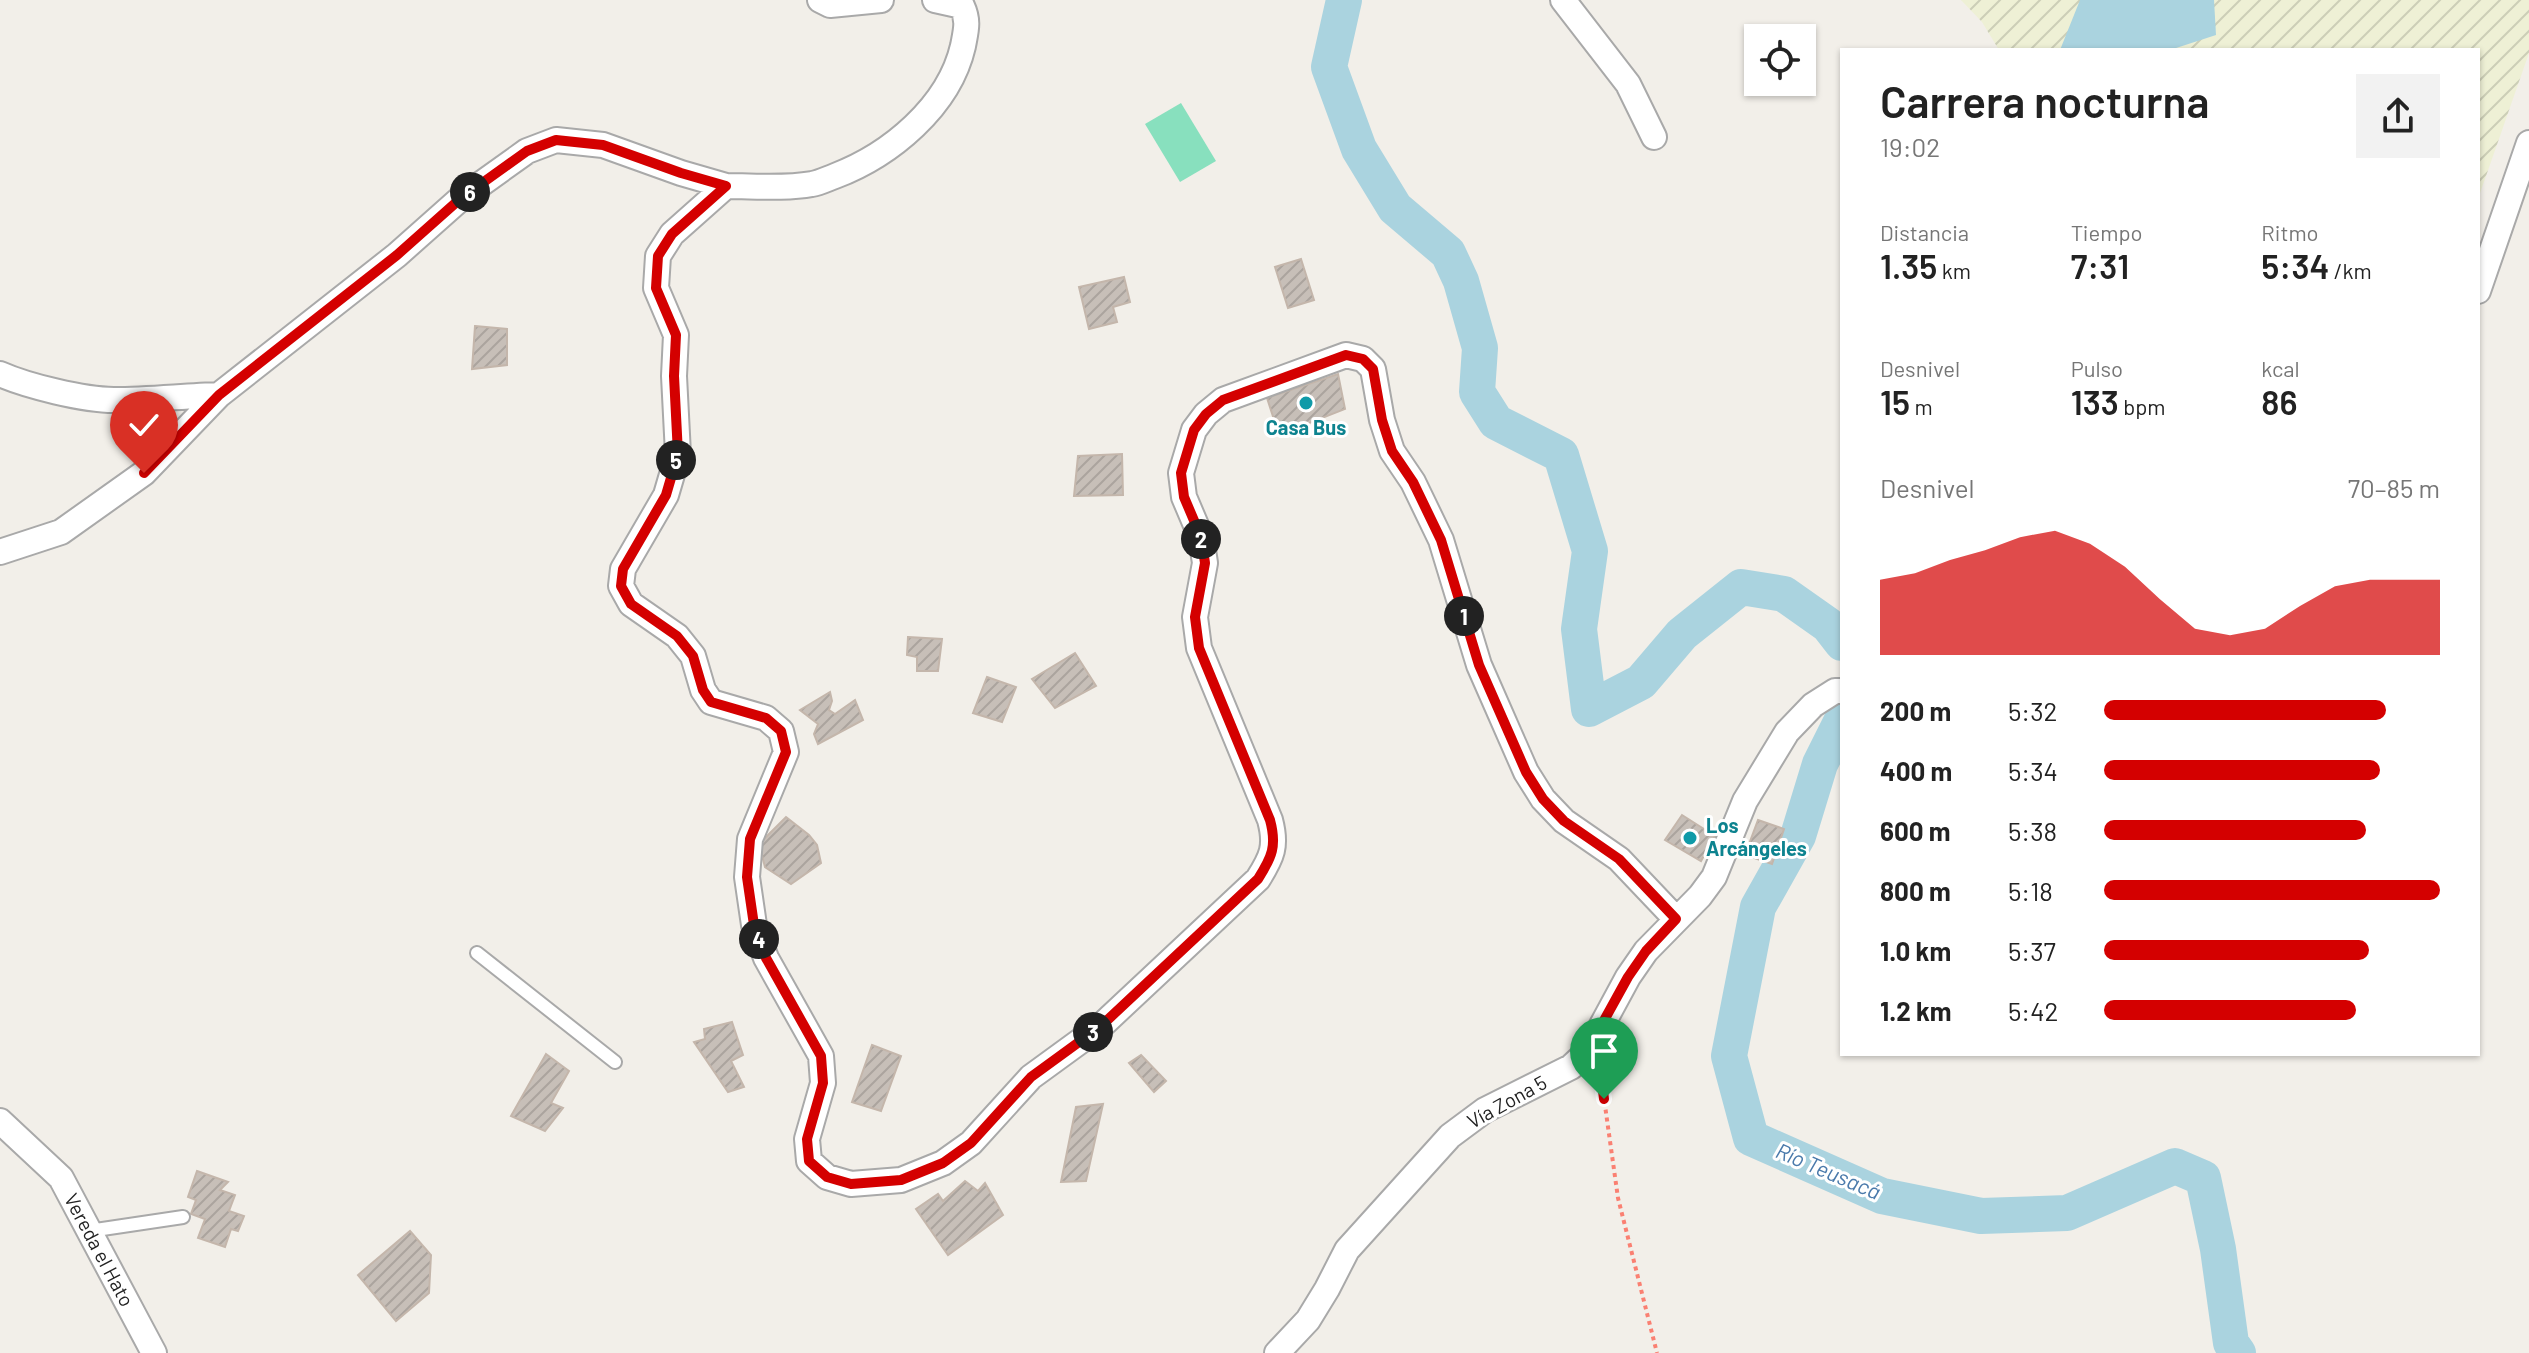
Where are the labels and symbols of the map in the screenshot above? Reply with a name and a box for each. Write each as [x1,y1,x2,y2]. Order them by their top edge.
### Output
pin: 6 [450,172,490,212]
pin [110,391,178,473]
marker: Casa Bus [1297,394,1315,412]
place label: Casa Bus [1266,415,1346,439]
pin: 5 [656,440,696,480]
pin: 2 [1181,519,1221,559]
pin: 1 [1444,596,1484,636]
place label: Los Arcángeles [1706,813,1807,860]
marker: Los Arcángeles [1681,829,1699,847]
pin: 4 [739,919,779,959]
pin: 3 [1073,1012,1113,1052]
pin [1570,1017,1638,1099]
street label: Vía Zona 5 [1462,1069,1551,1133]
water label: Río Teusacá [1772,1136,1885,1204]
street label: Vereda el Hato [60,1189,140,1310]

